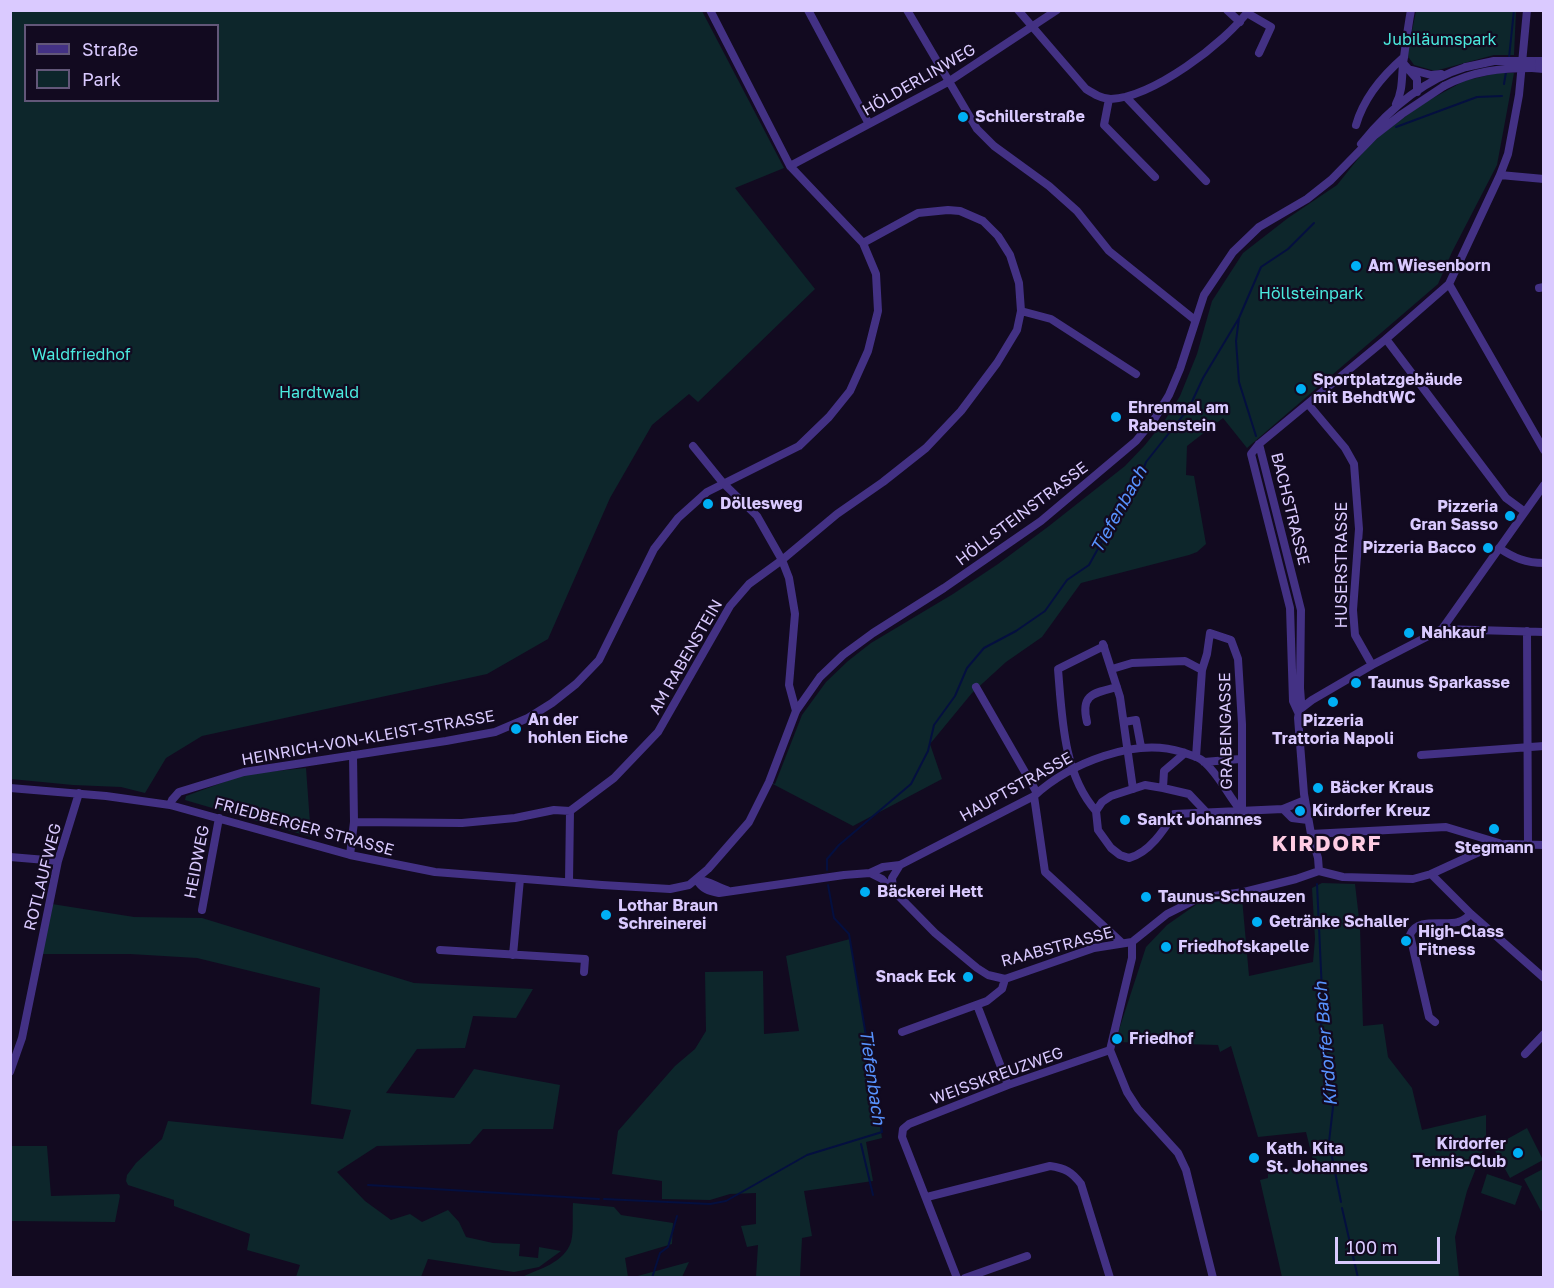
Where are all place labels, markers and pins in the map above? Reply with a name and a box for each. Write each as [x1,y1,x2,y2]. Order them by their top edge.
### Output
place label: Schillerstraße [975,107,1085,127]
marker: Schillerstraße [956,110,970,124]
place label: Am Wiesenborn [1368,256,1491,276]
marker: Am Wiesenborn [1349,259,1363,273]
place label: Sportplatzgebäude mit BehdtWC [1313,370,1463,408]
marker: Sportplatzgebäude mit BehdtWC [1294,382,1308,396]
place label: Ehrenmal am Rabenstein [1128,398,1229,436]
marker: Ehrenmal am Rabenstein [1109,410,1123,424]
place label: Döllesweg [720,494,802,514]
marker: Döllesweg [701,497,715,511]
place label: Pizzeria Gran Sasso [1410,497,1498,535]
marker: Pizzeria Gran Sasso [1503,509,1517,523]
place label: Pizzeria Bacco [1363,538,1476,558]
marker: Pizzeria Bacco [1481,541,1495,555]
place label: Nahkauf [1421,623,1486,643]
marker: Nahkauf [1402,626,1416,640]
place label: Taunus Sparkasse [1368,673,1510,693]
marker: Taunus Sparkasse [1349,676,1363,690]
marker: Pizzeria Trattoria Napoli [1326,695,1340,709]
place label: An der hohlen Eiche [528,710,628,748]
place label: Pizzeria Trattoria Napoli [1272,711,1394,749]
marker: An der hohlen Eiche [509,722,523,736]
place label: Bäcker Kraus [1330,778,1434,798]
marker: Bäcker Kraus [1311,781,1325,795]
place label: Kirdorfer Kreuz [1312,801,1430,821]
marker: Kirdorfer Kreuz [1293,804,1307,818]
place label: Sankt Johannes [1137,810,1262,830]
marker: Sankt Johannes [1118,813,1132,827]
marker: Stegmann [1487,822,1501,836]
place label: Stegmann [1455,838,1533,858]
place label: Bäckerei Hett [877,882,983,902]
marker: Bäckerei Hett [858,885,872,899]
place label: Taunus-Schnauzen [1158,887,1305,907]
marker: Taunus-Schnauzen [1139,890,1153,904]
place label: Lothar Braun Schreinerei [618,896,718,934]
marker: Lothar Braun Schreinerei [599,908,613,922]
place label: Getränke Schaller [1269,912,1409,932]
marker: Getränke Schaller [1250,915,1264,929]
place label: High-Class Fitness [1418,922,1504,960]
marker: High-Class Fitness [1399,934,1413,948]
place label: Friedhofskapelle [1178,937,1309,957]
marker: Friedhofskapelle [1159,940,1173,954]
place label: Snack Eck [875,967,956,987]
marker: Snack Eck [961,970,975,984]
place label: Friedhof [1129,1029,1193,1049]
marker: Friedhof [1110,1032,1124,1046]
place label: Kirdorfer Tennis-Club [1413,1134,1506,1172]
place label: Kath. Kita St. Johannes [1266,1139,1368,1177]
marker: Kirdorfer Tennis-Club [1511,1146,1525,1160]
marker: Kath. Kita St. Johannes [1247,1151,1261,1165]

